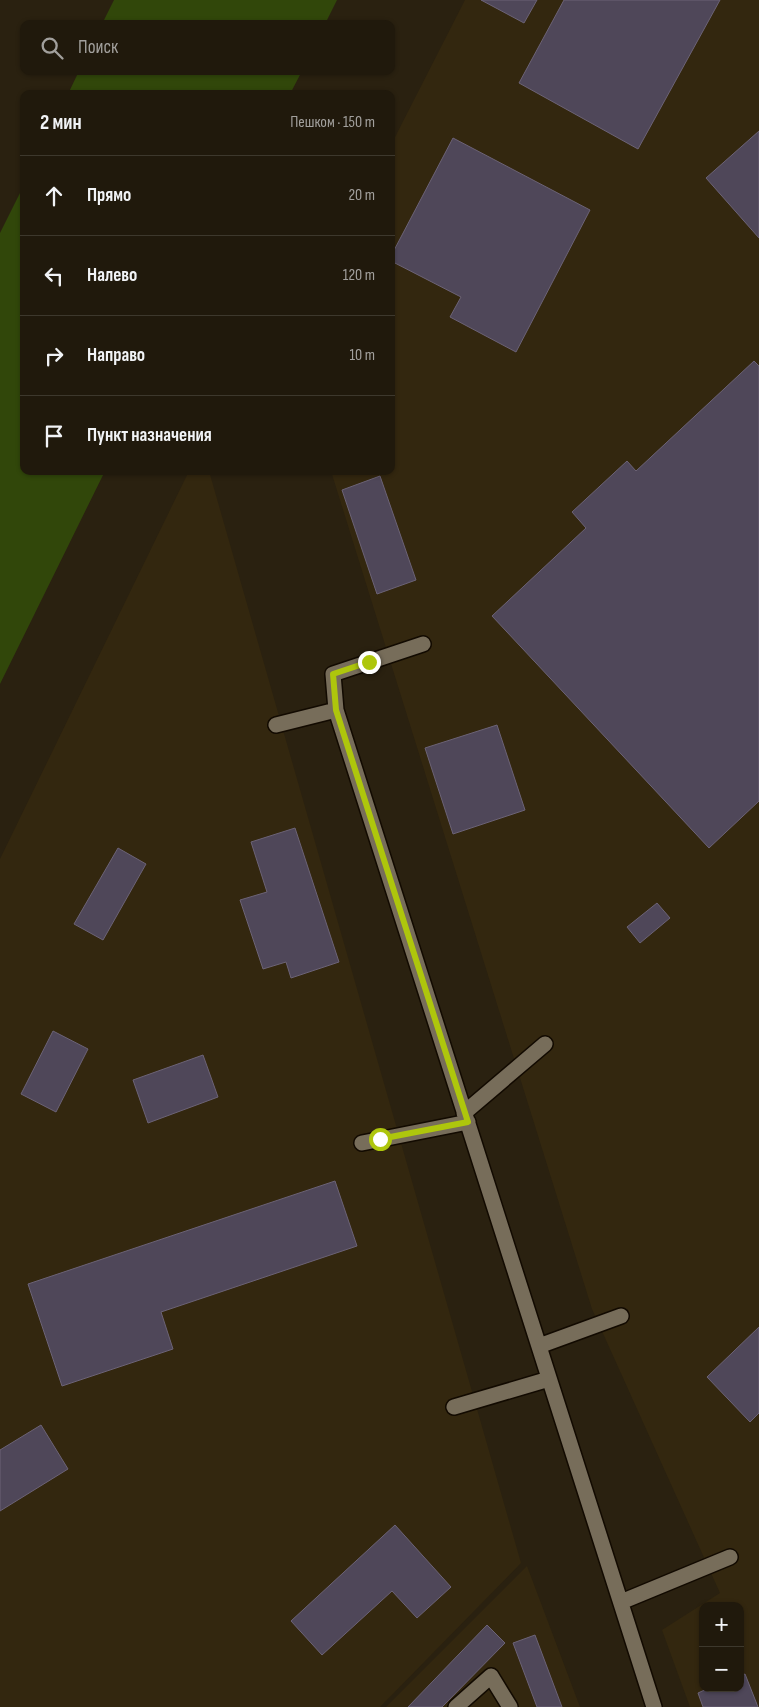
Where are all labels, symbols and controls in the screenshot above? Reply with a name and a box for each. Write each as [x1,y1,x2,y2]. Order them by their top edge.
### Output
search box [20,20,395,75]
icon: search [38,34,66,62]
text: Поиск [78,36,118,59]
text: 2 мин [40,110,82,135]
text: Пешком · 150 m [290,113,375,132]
icon: ahead [40,182,68,210]
text: Прямо [87,184,131,207]
text: 20 m [348,186,375,205]
icon: left [40,262,68,290]
text: Налево [87,264,137,287]
text: 120 m [343,266,375,285]
icon: right [40,342,68,370]
text: Направо [87,344,145,367]
text: 10 m [349,346,375,365]
icon: arrive [40,422,68,450]
text: Пункт назначения [87,424,212,447]
route end [358,651,381,674]
route start [369,1128,392,1151]
map controls [699,1602,744,1692]
button: + [699,1602,744,1647]
button: − [699,1647,744,1692]

